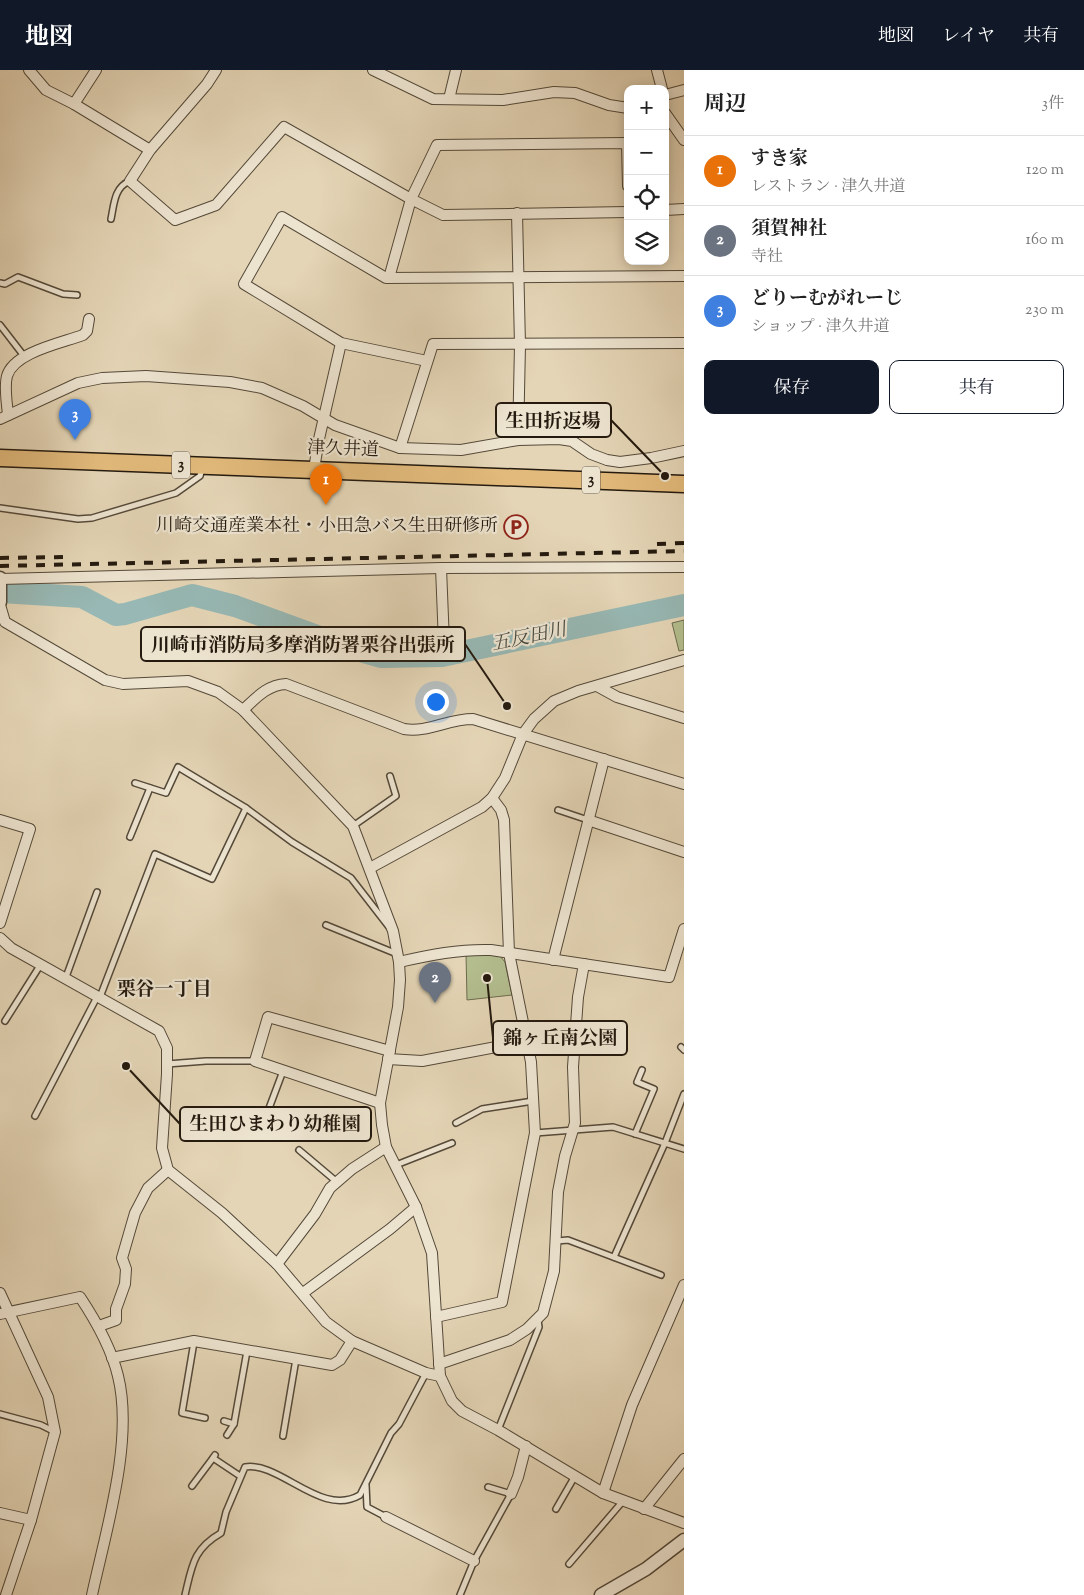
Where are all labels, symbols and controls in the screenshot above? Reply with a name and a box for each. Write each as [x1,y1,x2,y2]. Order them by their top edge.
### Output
text: 地図 [25,21,73,55]
text: 地図 [878,24,914,50]
text: レイヤ [942,24,995,50]
text: 共有 [1023,24,1059,50]
map controls [624,85,669,265]
button: + [624,85,669,130]
text: 周辺 [704,90,746,120]
text: 3件 [1042,93,1064,116]
button: − [624,130,669,175]
text: すき家 [751,146,808,173]
text: 1 [717,159,723,182]
text: 120 m [1026,159,1064,182]
button: locate [624,175,669,220]
text: レストラン · 津久井道 [751,176,905,199]
text: 須賀神社 [751,216,827,243]
button: layers [624,220,669,265]
text: 2 [716,229,724,252]
text: 160 m [1026,229,1064,252]
text: 寺社 [751,246,783,269]
text: どりーむがれーじ [751,286,903,313]
text: 3 [717,299,723,322]
text: 230 m [1025,299,1064,322]
text: ショップ · 津久井道 [751,316,890,339]
button: 保存 [704,360,879,414]
button: 共有 [889,360,1064,414]
pin: 3 [59,399,91,440]
callout: 生田折返場 [496,403,611,437]
text: 生田折返場 [505,409,601,436]
street label: 津久井道 [307,436,379,464]
road number: 3 [172,452,190,478]
pin: 1 [310,464,342,505]
road number: 3 [582,466,600,494]
place label: 川崎交通産業本社・小田急バス生田研修所 [156,514,498,540]
parking icon: 川崎交通産業本社・小田急バス生田研修所 [503,514,529,540]
water label: 五反田川 [489,616,571,659]
callout: 川崎市消防局多摩消防署栗谷出張所 [141,627,465,661]
text: 川崎市消防局多摩消防署栗谷出張所 [151,633,455,660]
your location [423,689,449,715]
pin: 2 [419,962,451,1003]
district label: 栗谷一丁目 [116,977,212,1004]
callout: 錦ヶ丘南公園 [493,1021,627,1055]
text: 錦ヶ丘南公園 [503,1026,617,1053]
callout: 生田ひまわり幼稚園 [180,1107,371,1141]
text: 生田ひまわり幼稚園 [189,1112,361,1139]

